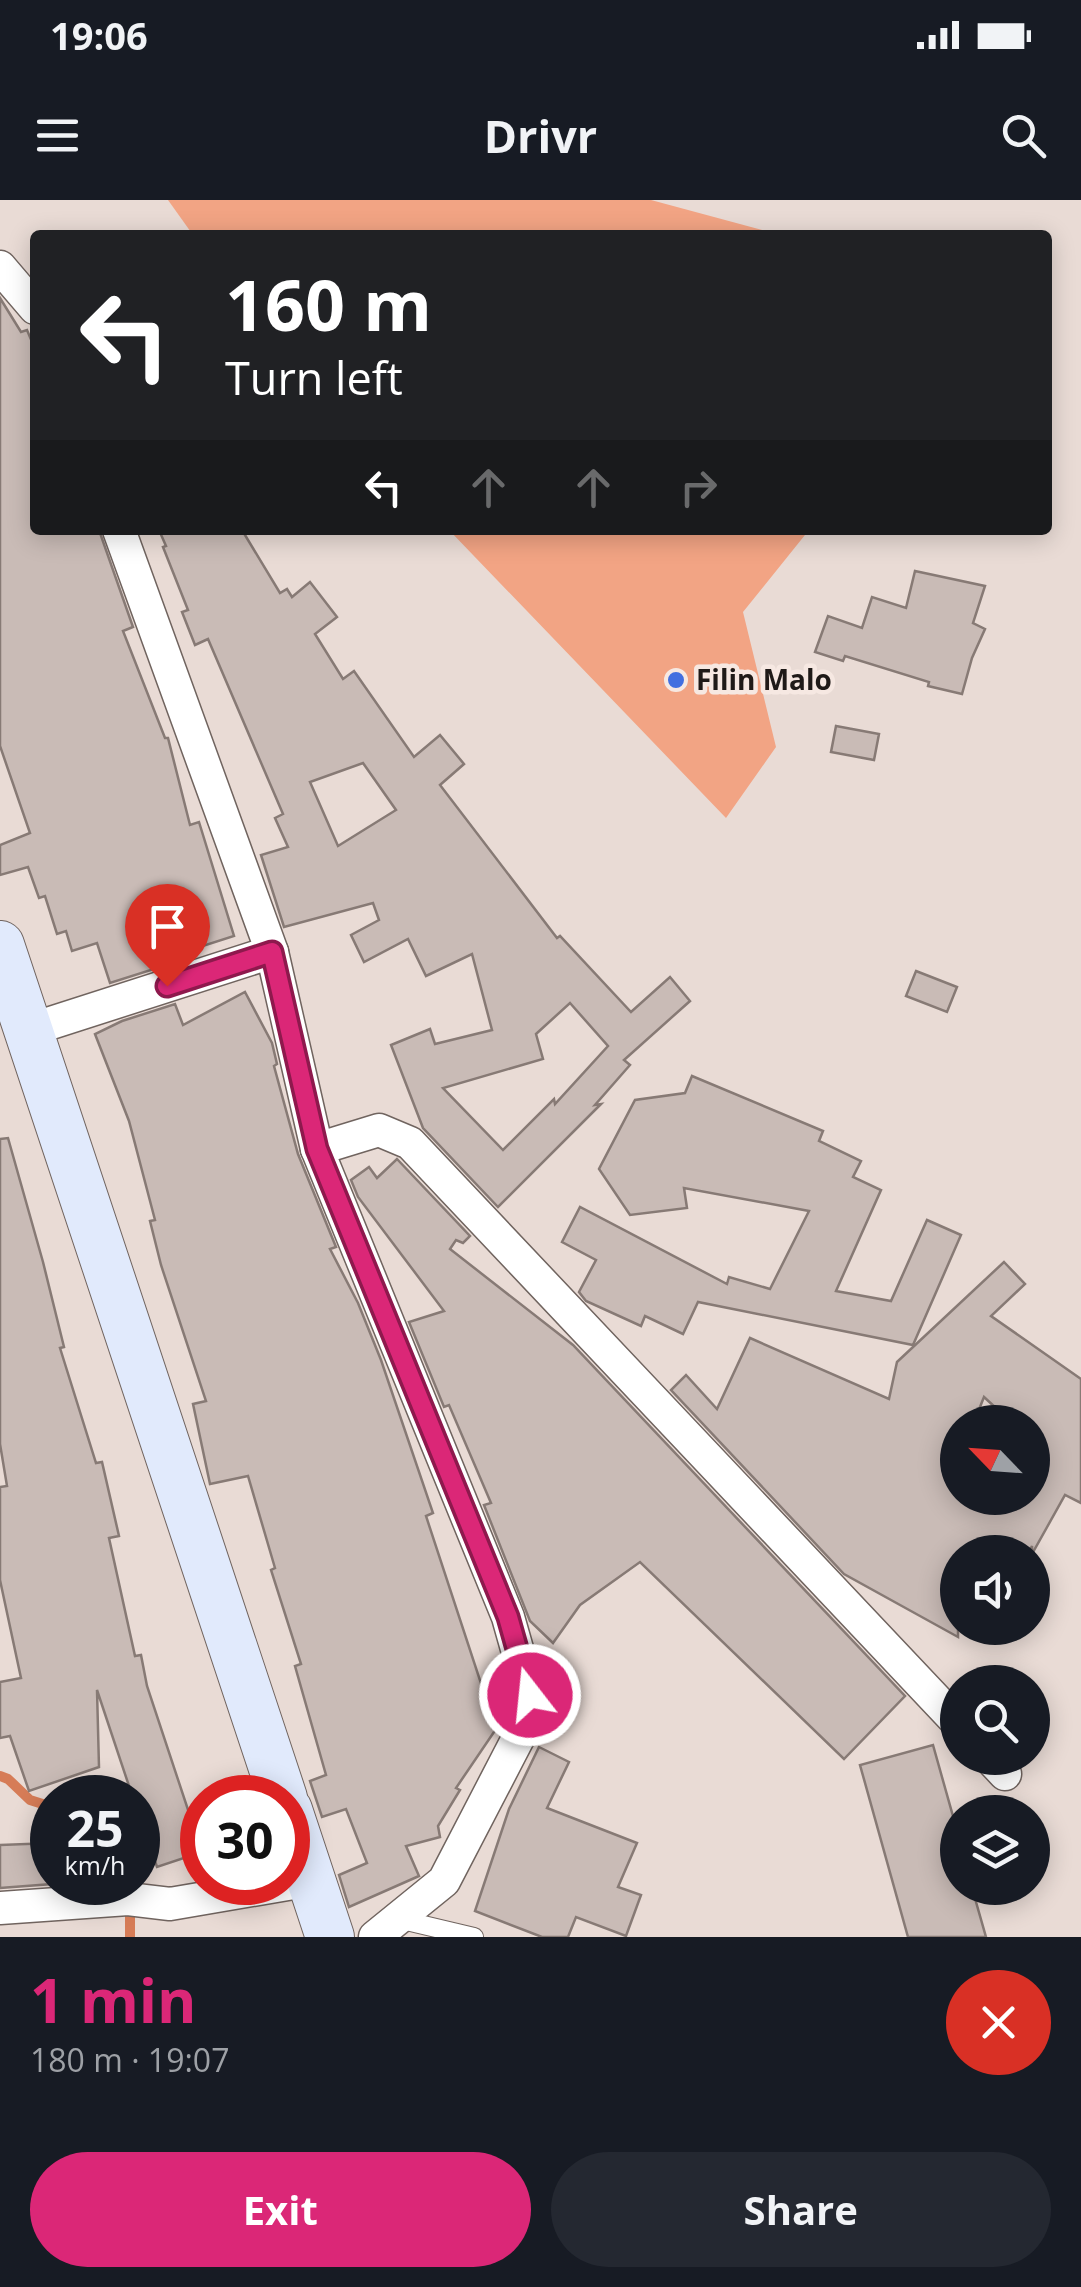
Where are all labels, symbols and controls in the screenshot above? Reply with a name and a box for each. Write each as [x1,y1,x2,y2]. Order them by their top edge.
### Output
text: 19:06 [50,9,148,61]
text: Drivr [484,105,597,166]
icon: menu [30,108,85,163]
icon: search [996,108,1051,163]
text: 160 m [225,256,432,352]
icon: left [60,270,190,400]
text: Turn left [225,347,403,408]
icon: left [356,460,411,515]
icon: ahead [461,460,516,515]
icon: ahead [566,460,621,515]
icon: right [671,460,726,515]
place label: Filin Malo [696,660,832,698]
marker: Filin Malo [665,669,687,691]
pin [125,884,210,987]
icon: arrive [140,899,195,954]
north arrow [940,1405,1050,1515]
map controls [940,1405,1050,1905]
button: sound [940,1535,1050,1645]
position arrow [478,1643,582,1747]
button: search [940,1665,1050,1775]
speed limit sign: 30 [180,1775,310,1905]
text: 25 [66,1794,124,1862]
button: layers [940,1795,1050,1905]
text: km/h [65,1848,125,1882]
text: 1 min [30,1959,197,2041]
button: close [946,1970,1051,2075]
text: 180 m · 19:07 [30,2038,229,2081]
button: Exit [30,2152,531,2267]
button: Share [551,2152,1051,2267]

